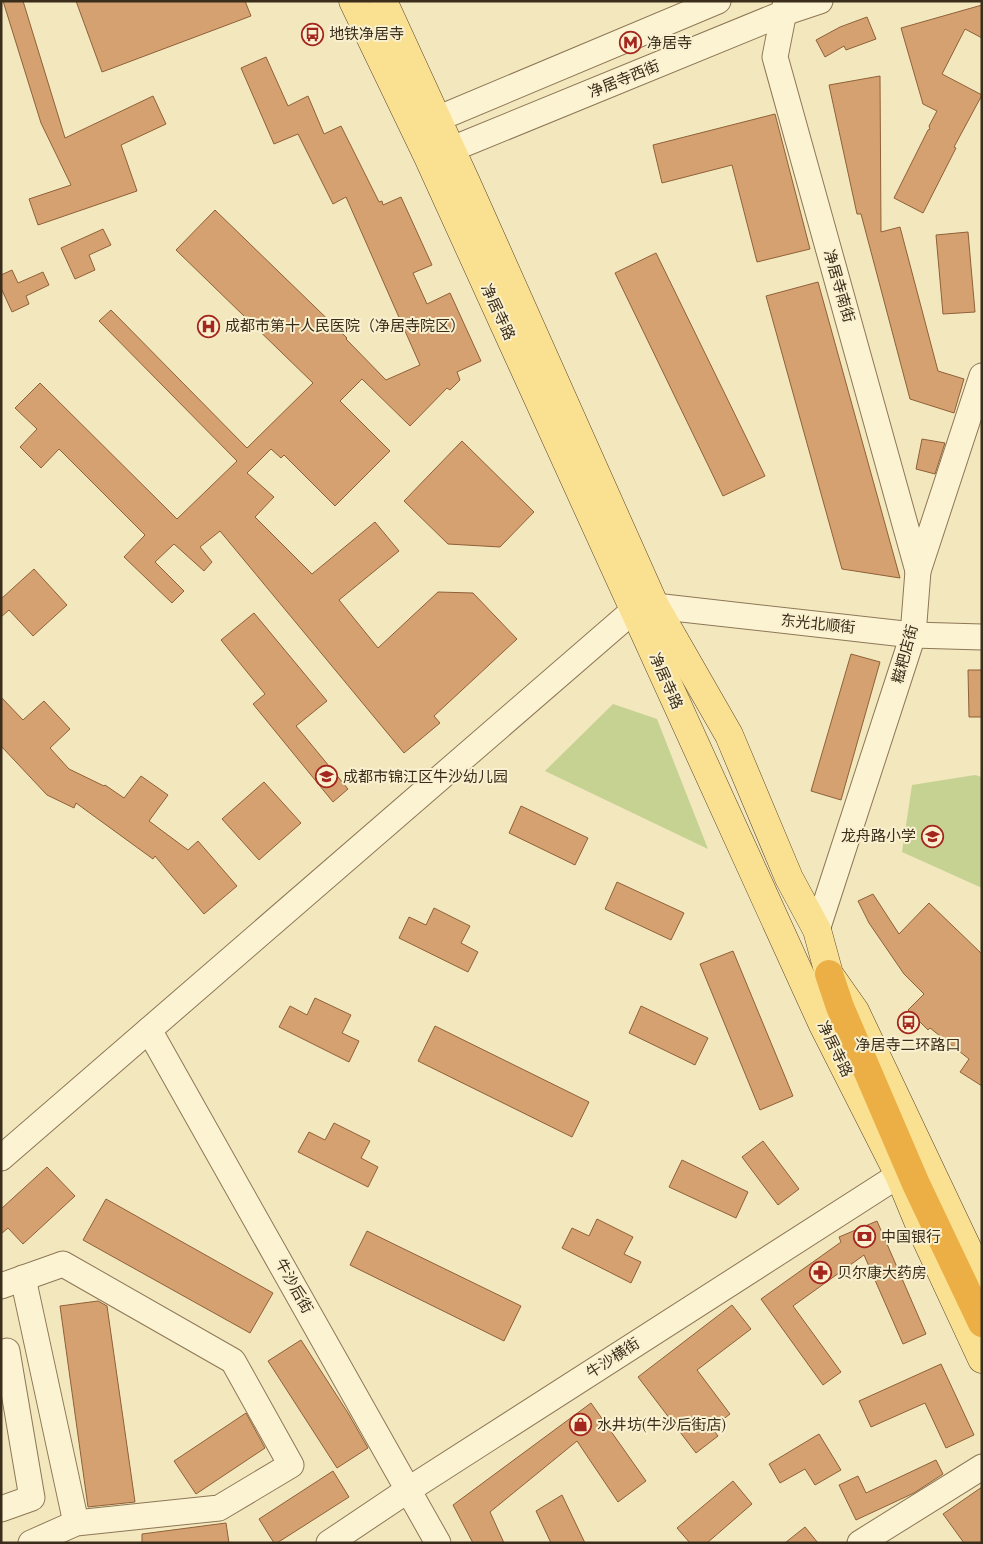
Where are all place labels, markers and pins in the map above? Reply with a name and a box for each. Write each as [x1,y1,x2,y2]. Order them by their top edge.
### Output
bus stop icon: 地铁净居寺 [301,22,325,46]
place label: 地铁净居寺 [329,23,404,43]
metro station icon: 净居寺 [619,31,643,55]
place label: 净居寺 [647,32,692,52]
hospital icon: 成都市第十人民医院（净居寺院区） [197,314,221,338]
place label: 成都市第十人民医院（净居寺院区） [225,315,465,335]
school or university icon: 成都市锦江区牛沙幼儿园 [315,765,339,789]
place label: 成都市锦江区牛沙幼儿园 [343,766,508,786]
school or university icon: 龙舟路小学 [920,824,944,848]
place label: 龙舟路小学 [841,825,916,845]
bus stop icon: 净居寺二环路口 [896,1010,920,1034]
place label: 净居寺二环路口 [855,1034,961,1054]
bank icon: 中国银行 [853,1225,877,1249]
place label: 中国银行 [881,1226,941,1246]
pharmacy icon: 贝尔康大药房 [809,1261,833,1285]
place label: 贝尔康大药房 [837,1262,927,1282]
shop icon: 水井坊(牛沙后街店) [569,1413,593,1437]
place label: 水井坊(牛沙后街店) [597,1414,726,1434]

